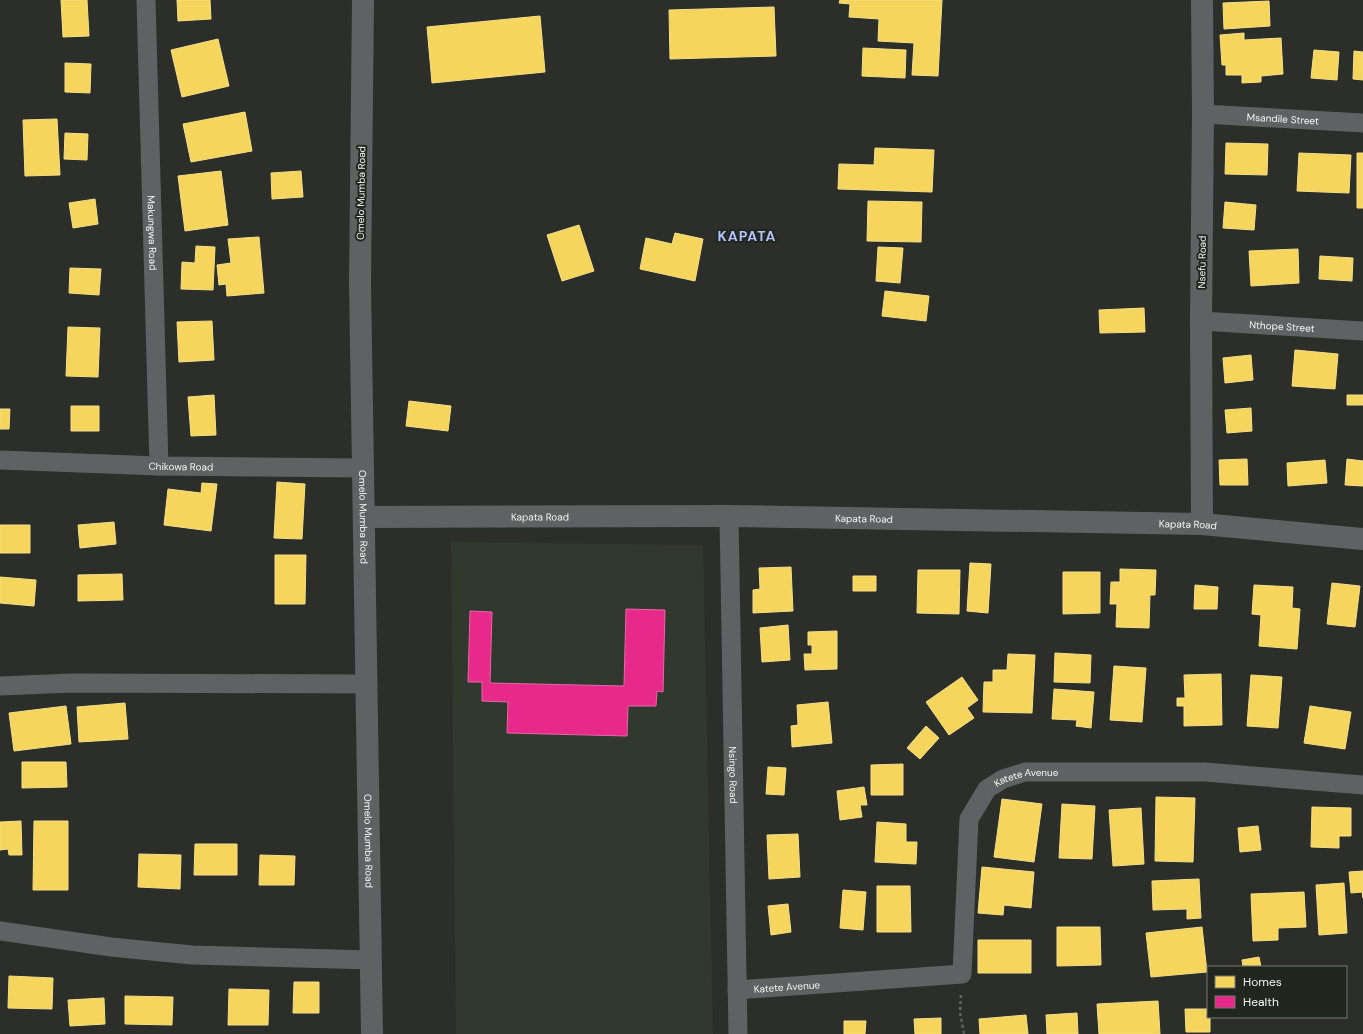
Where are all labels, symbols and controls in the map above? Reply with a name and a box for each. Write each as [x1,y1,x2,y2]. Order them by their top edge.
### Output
street label: Msandile Street [1246,110,1319,127]
street label: Omelo Mumba Road [354,146,368,240]
street label: Makungwa Road [145,195,160,271]
district label: KAPATA [718,227,776,245]
street label: Nsefu Road [1195,236,1209,288]
street label: Nthope Street [1249,317,1315,335]
street label: Chikowa Road [148,459,213,473]
street label: Omelo Mumba Road [356,470,371,564]
street label: Kapata Road [511,510,569,523]
street label: Kapata Road [835,511,893,525]
street label: Kapata Road [1159,517,1217,532]
street label: Nsingo Road [727,746,740,804]
street label: Katete Avenue [991,766,1059,790]
street label: Omelo Mumba Road [362,794,376,888]
legend [1207,966,1347,1018]
text: Homes [1243,974,1282,990]
street label: Katete Avenue [753,978,821,995]
text: Health [1243,994,1279,1010]

